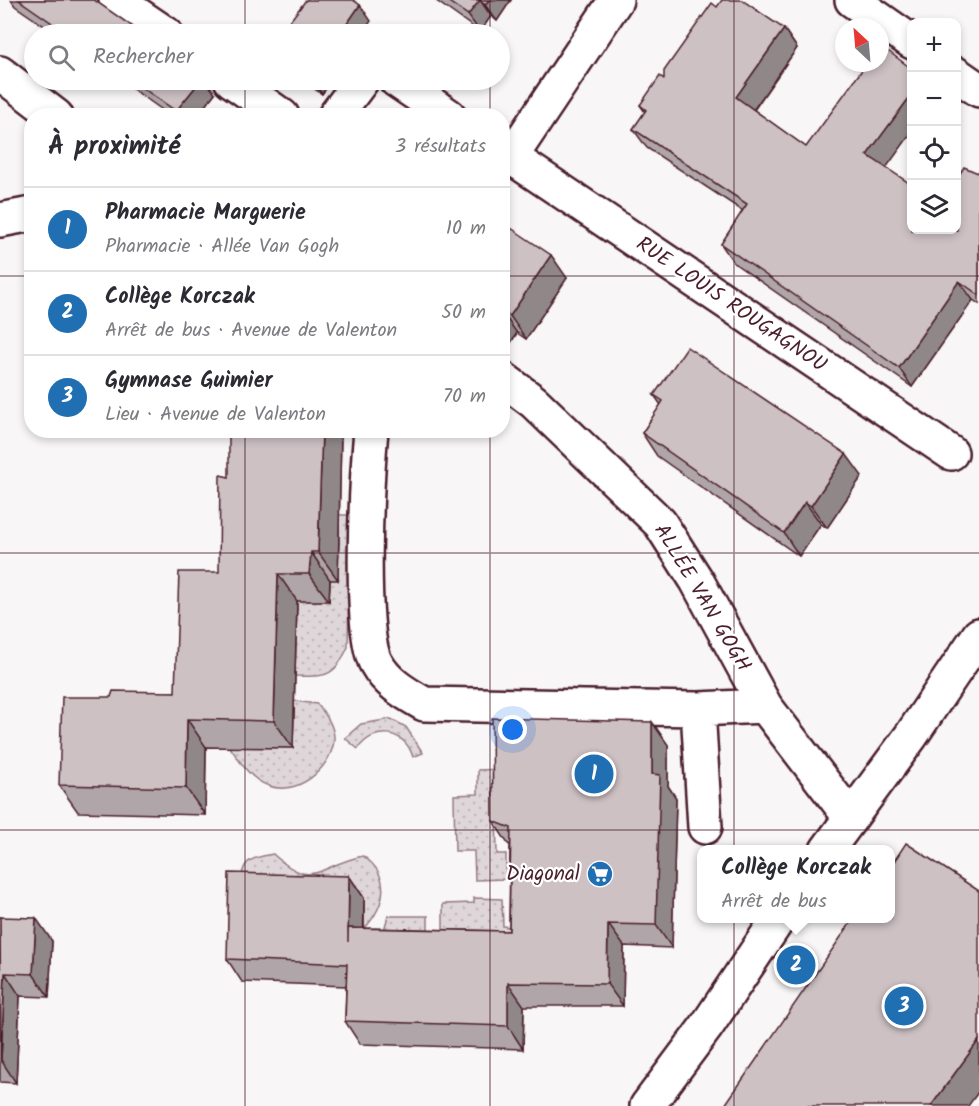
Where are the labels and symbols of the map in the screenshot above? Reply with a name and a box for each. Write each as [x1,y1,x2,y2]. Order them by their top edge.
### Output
north arrow [835,18,889,72]
street label: RUE LOUIS ROUGAGNOU [629,229,833,381]
street label: ALLÉE VAN GOGH [645,518,759,678]
your location [498,715,527,744]
pin: 1 [574,752,614,796]
place label: Diagonal [506,858,580,891]
supermarket icon: Diagonal [585,859,615,889]
pin: 2 [776,942,816,988]
pin: 3 [884,984,924,1028]

